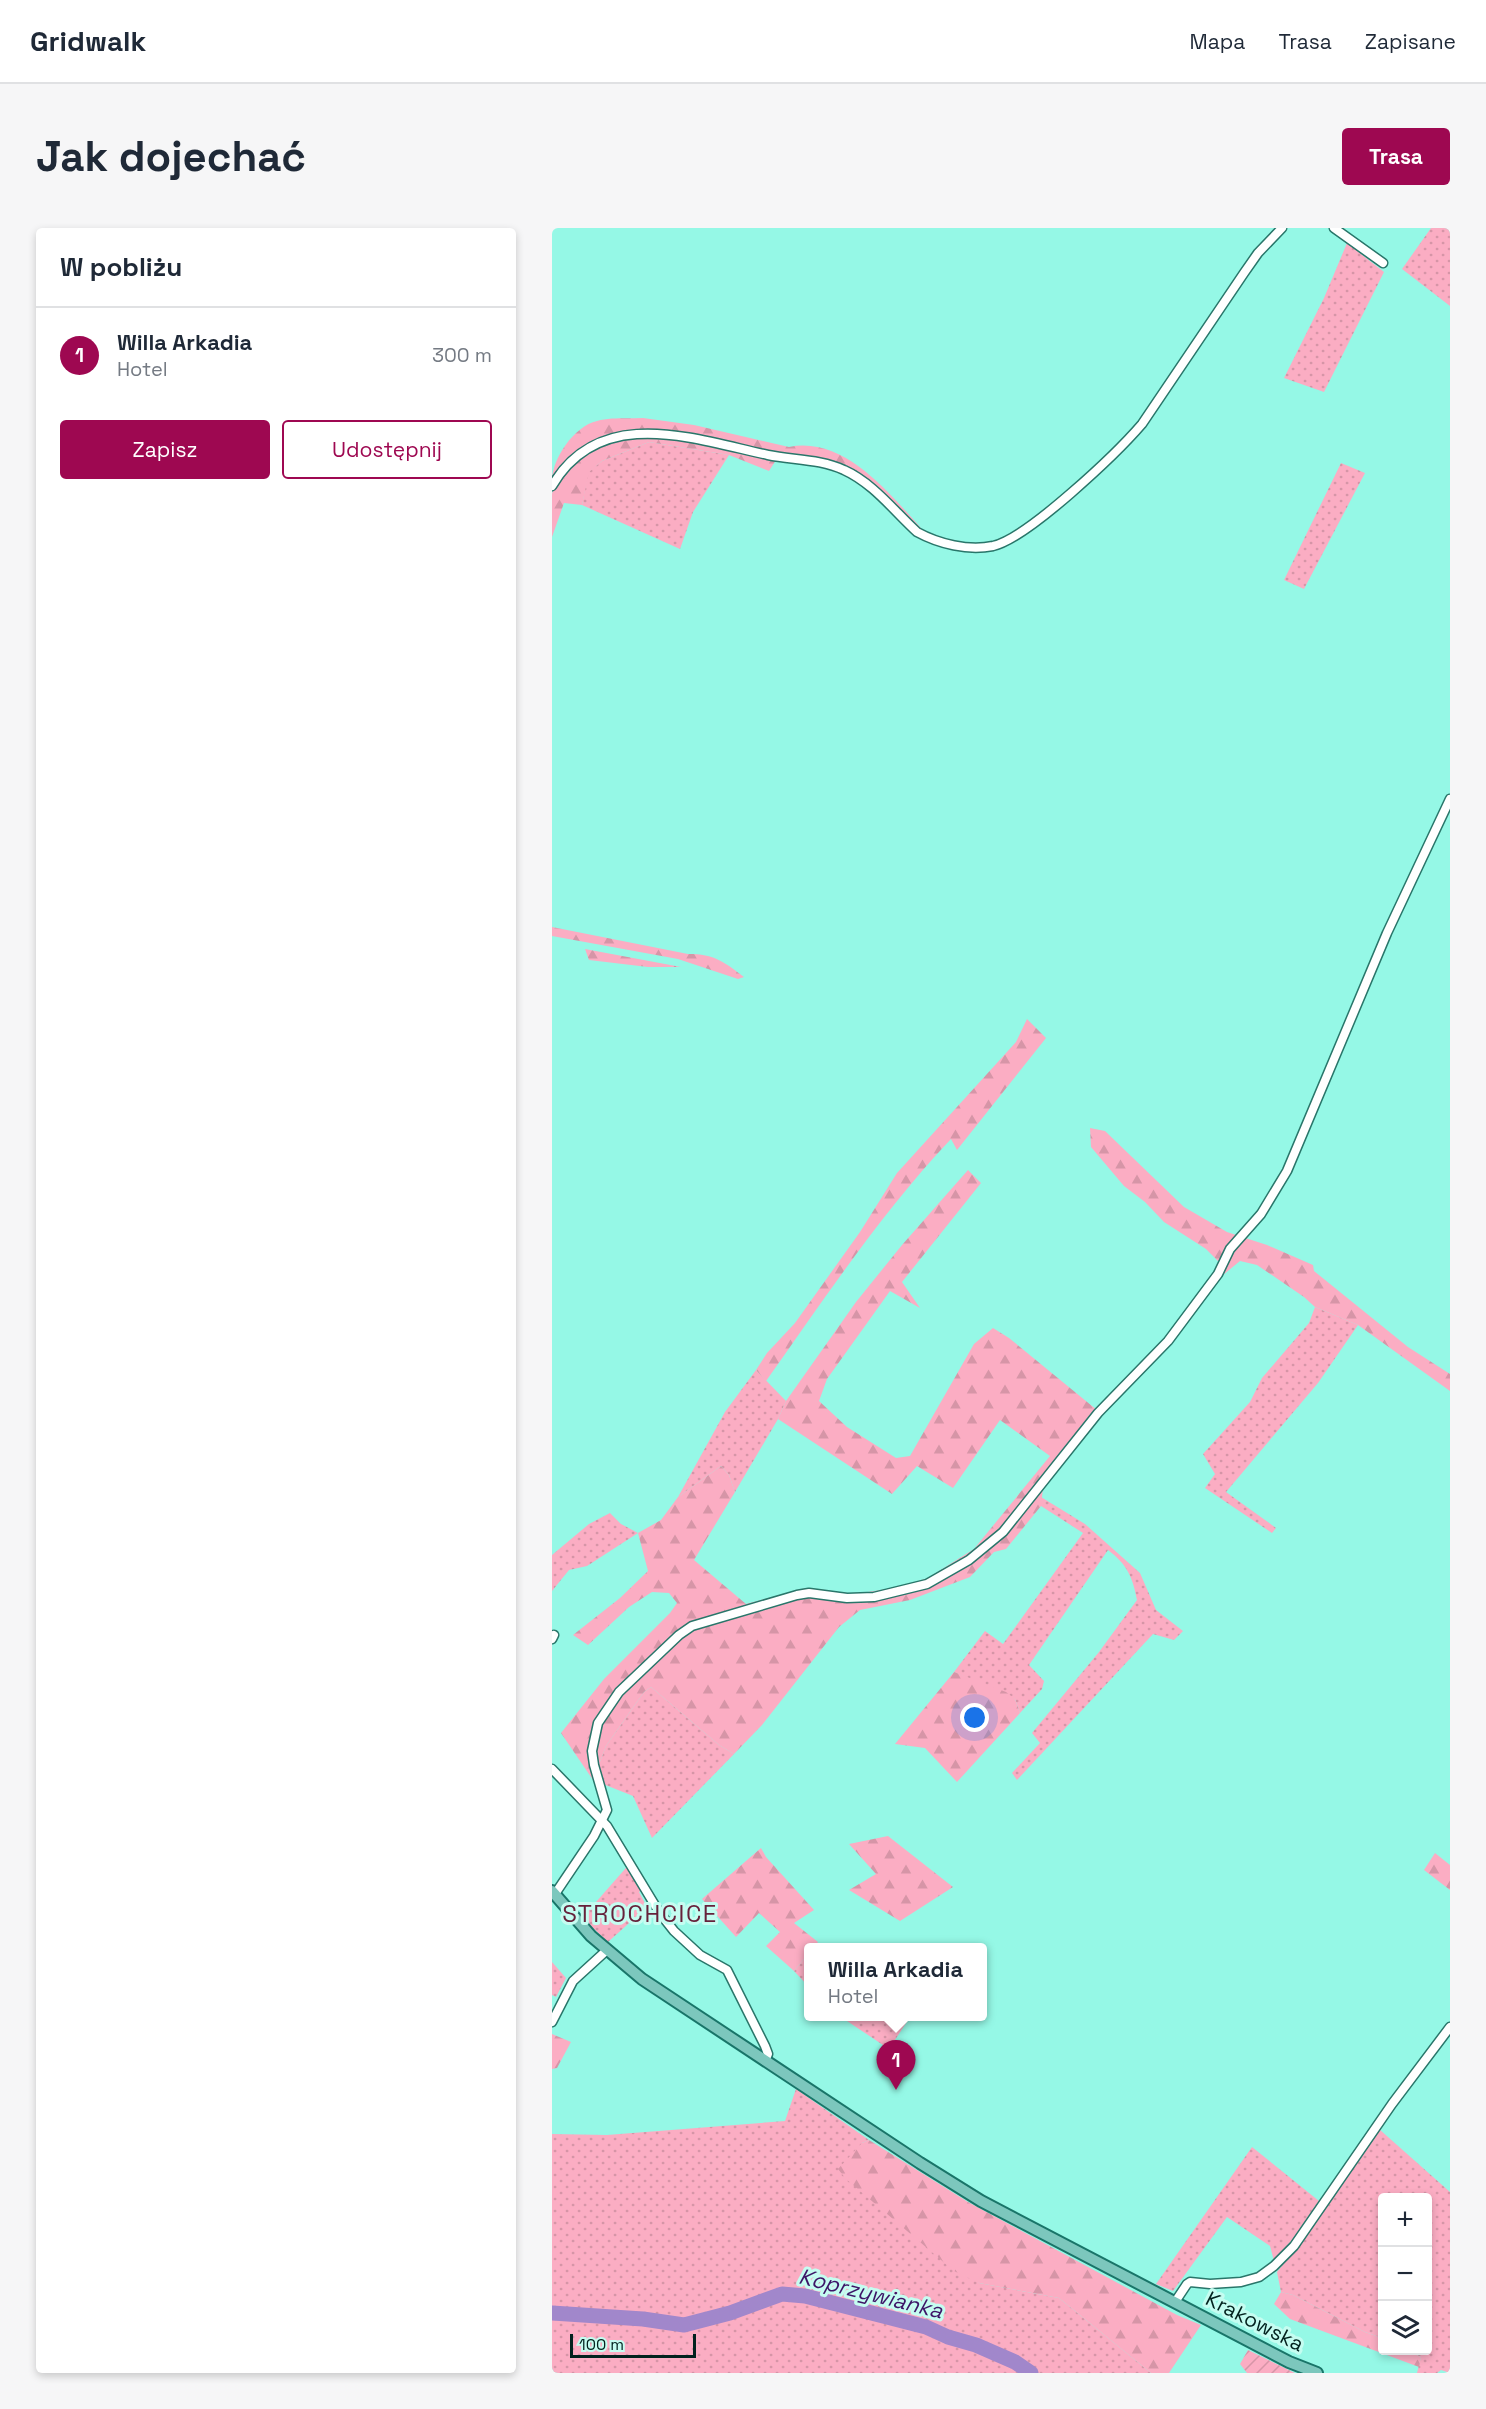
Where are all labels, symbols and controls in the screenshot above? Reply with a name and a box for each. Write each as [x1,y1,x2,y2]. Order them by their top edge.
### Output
text: Gridwalk [30,23,146,59]
text: Mapa [1190,28,1245,55]
text: Trasa [1278,28,1332,55]
text: Zapisane [1365,28,1456,55]
button: Trasa [1342,128,1450,185]
text: Jak dojechać [36,130,306,183]
text: W pobliżu [60,250,182,284]
text: Willa Arkadia [117,328,252,356]
text: 1 [75,342,84,368]
text: 300 m [432,342,492,368]
text: Hotel [117,356,168,382]
button: Zapisz [60,420,270,479]
button: Udostępnij [282,420,492,479]
your location [960,1703,989,1732]
district label: STROCHCICE [562,1898,718,1929]
popup [804,1943,987,2021]
text: Willa Arkadia [828,1955,963,1983]
text: Hotel [828,1983,879,2009]
pin: 1 [876,2040,916,2090]
map controls [1378,2193,1432,2355]
button: + [1378,2193,1432,2247]
button: − [1378,2247,1432,2301]
water label: Koprzywianka [796,2262,946,2324]
street label: Krakowska [1201,2285,1309,2357]
button: layers [1378,2301,1432,2355]
scale bar [570,2331,696,2358]
text: 100 m [579,2334,624,2355]

